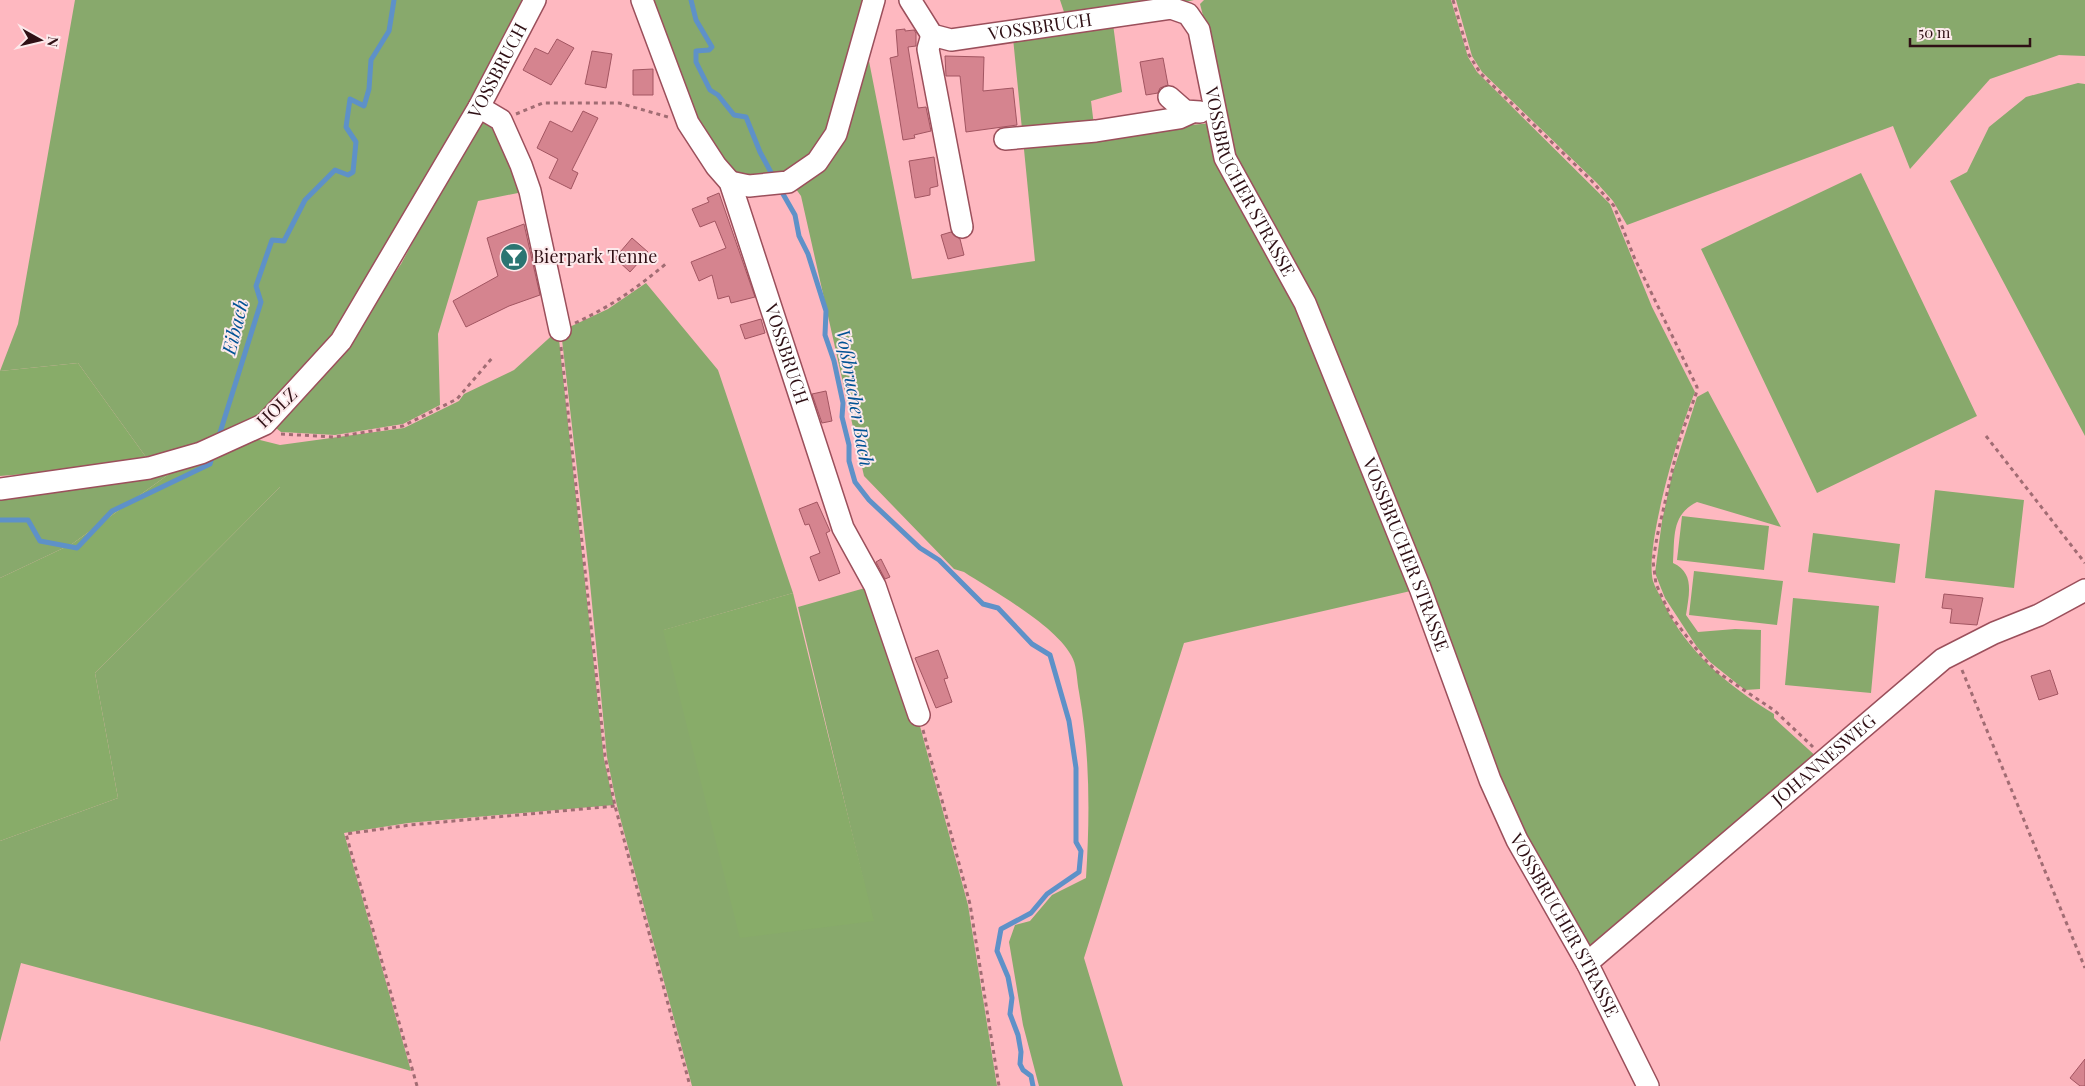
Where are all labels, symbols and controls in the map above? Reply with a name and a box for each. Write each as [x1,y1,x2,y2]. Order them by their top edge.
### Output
street label: VOSSBRUCH [985,7,1093,46]
north arrow [15,15,65,65]
scale bar [1910,15,2030,47]
street label: VOSSBRUCH [461,18,532,123]
text: 50 m [1918,22,1951,42]
text: N [43,36,63,48]
street label: VOSSBRUCHER STRASSE [1200,84,1301,280]
bar icon: Bierpark Tenne [499,242,529,272]
place label: Bierpark Tenne [533,244,657,268]
water label: Eibach [214,297,253,358]
street label: VOSSBRUCH [759,299,815,407]
water label: Voßbrucher Bach [831,327,881,469]
street label: HOLZ [251,382,302,433]
street label: VOSSBRUCHER STRASSE [1357,453,1455,654]
street label: JOHANNESWEG [1766,708,1881,811]
street label: VOSSBRUCHER STRASSE [1504,828,1625,1021]

